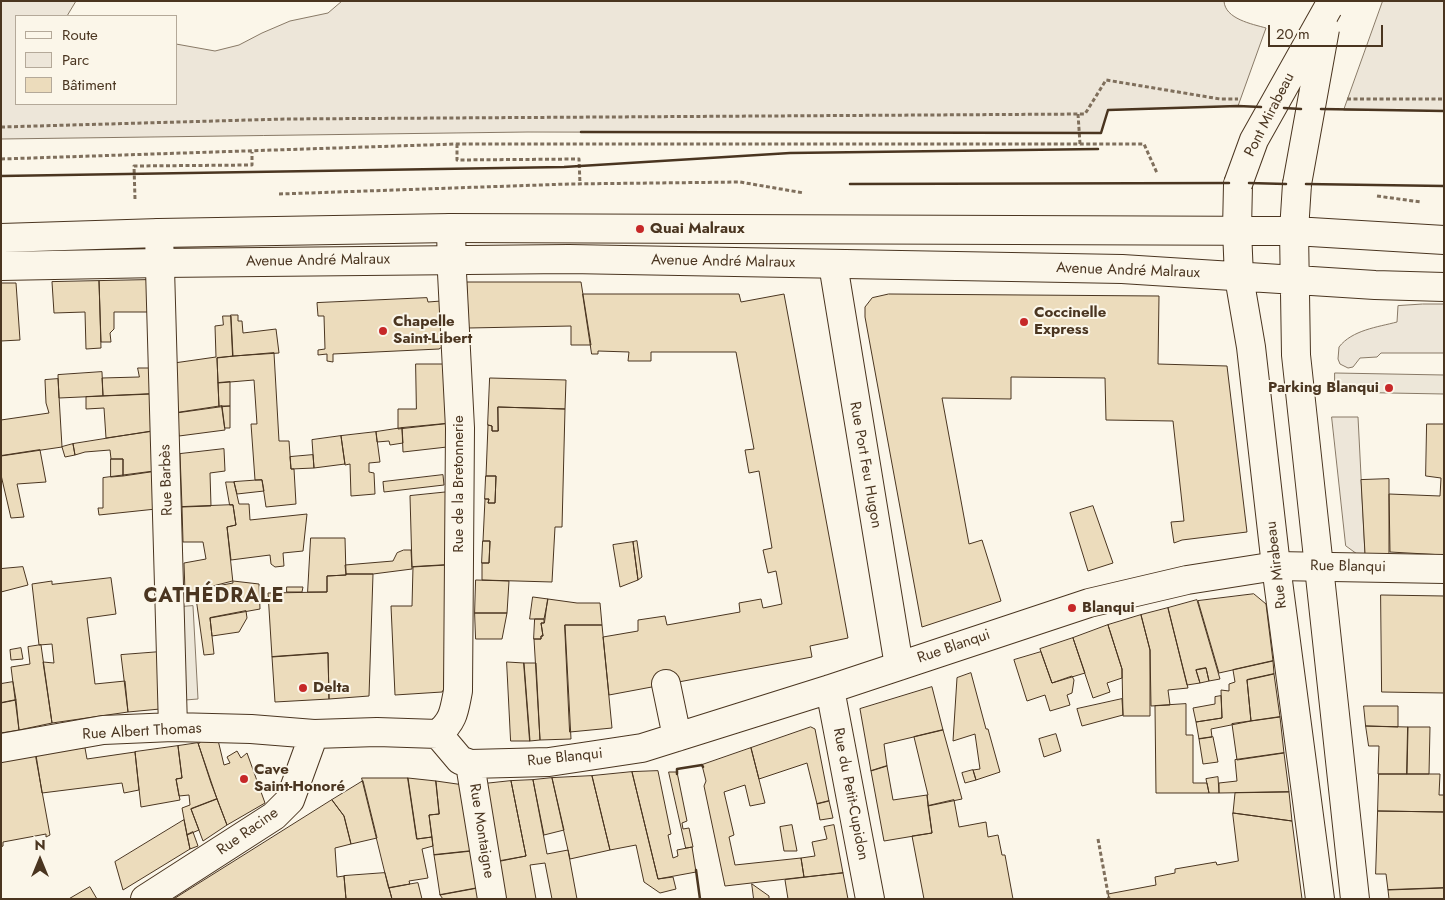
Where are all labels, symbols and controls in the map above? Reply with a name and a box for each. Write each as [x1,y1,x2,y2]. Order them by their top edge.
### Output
legend [15,15,178,105]
scale bar [1270,15,1385,47]
text: 20 m [1276,23,1310,45]
text: Route [62,24,98,46]
text: Parc [62,49,89,71]
street label: Pont Mirabeau [1241,70,1299,160]
text: Bâtiment [62,74,116,96]
place label: Quai Malraux [650,220,745,238]
marker: Quai Malraux [634,223,646,235]
street label: Avenue André Malraux [246,251,390,271]
street label: Avenue André Malraux [651,252,795,272]
street label: Avenue André Malraux [1056,259,1200,283]
place label: Coccinelle Express [1034,304,1106,339]
place label: Chapelle Saint-Libert [393,313,472,348]
marker: Coccinelle Express [1018,316,1030,328]
marker: Chapelle Saint-Libert [377,325,389,337]
place label: Parking Blanqui [1268,379,1379,397]
marker: Parking Blanqui [1383,382,1395,394]
street label: Rue Port Feu Hugon [845,400,885,530]
street label: Rue de la Bretonnerie [450,415,468,553]
street label: Rue Barbès [157,444,177,516]
street label: Rue Mirabeau [1263,520,1291,610]
street label: Rue Blanqui [1310,557,1386,577]
district label: CATHÉDRALE [142,585,286,609]
place label: Blanqui [1082,599,1135,617]
marker: Blanqui [1066,602,1078,614]
street label: Rue Blanqui [915,626,993,668]
place label: Delta [313,679,349,697]
marker: Delta [297,682,309,694]
street label: Rue Albert Thomas [82,720,202,744]
street label: Rue du Petit-Cupidon [828,726,872,862]
street label: Rue Blanqui [526,745,604,771]
place label: Cave Saint-Honoré [254,761,345,796]
marker: Cave Saint-Honoré [238,773,250,785]
street label: Rue Montaigne [465,782,497,880]
street label: Rue Racine [214,804,282,860]
north arrow [15,835,65,885]
text: N [34,835,46,855]

